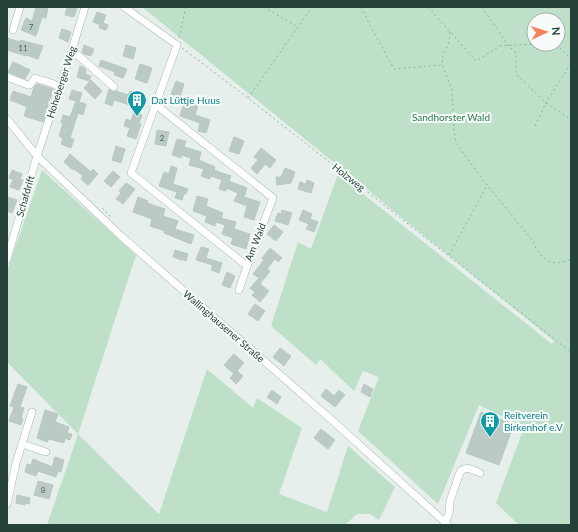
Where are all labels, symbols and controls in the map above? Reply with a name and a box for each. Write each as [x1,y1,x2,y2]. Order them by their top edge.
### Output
north arrow [526,12,566,52]
house number: 7 [29,22,34,32]
text: N [550,27,563,36]
house number: 11 [18,43,28,53]
street label: Hoheberger Weg [44,45,78,119]
building icon: Dat Lüttje Huus [126,89,148,117]
place label: Dat Lüttje Huus [151,94,220,106]
park label: Sandhorster Wald [412,111,490,123]
house number: 2 [160,133,165,143]
street label: Holzweg [330,160,368,194]
street label: Schafdrift [13,174,37,218]
street label: Am Wald [242,221,268,263]
street label: Wallinghausener Straße [181,287,267,365]
place label: Reitverein Birkenhof e.V [504,409,563,433]
building icon: Reitverein Birkenhof e.V [479,410,501,438]
house number: 8 [41,485,46,495]

